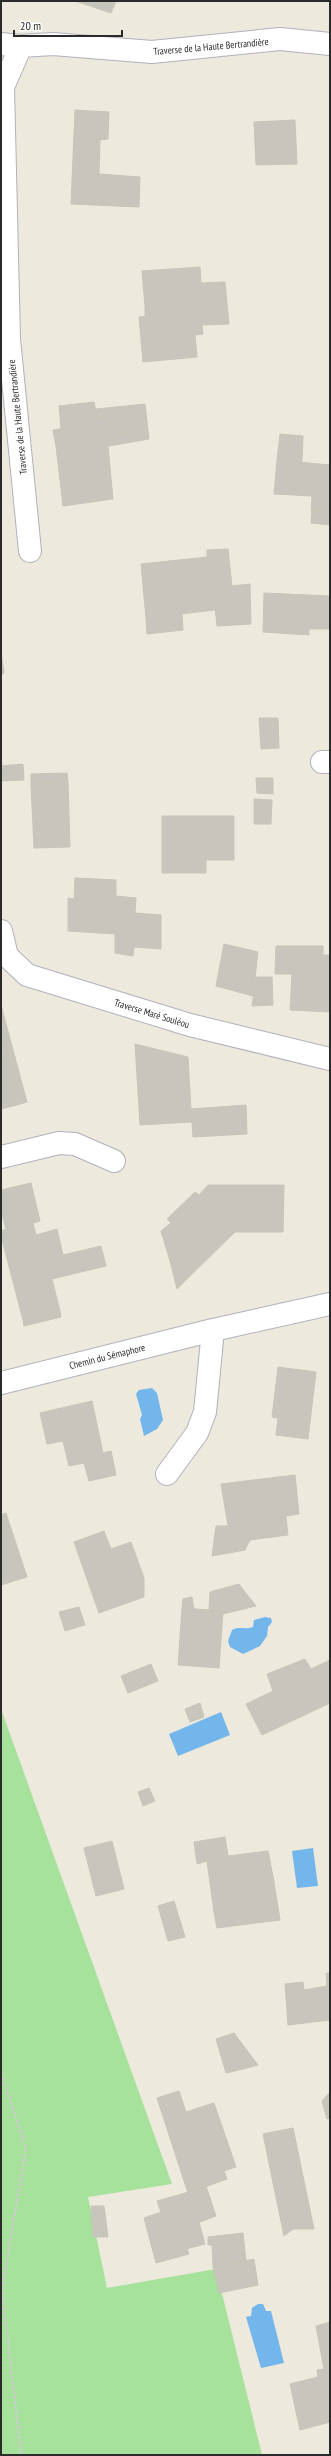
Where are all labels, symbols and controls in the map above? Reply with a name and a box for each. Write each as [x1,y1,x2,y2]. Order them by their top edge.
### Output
scale bar [14,12,122,38]
text: 20 m [20,18,41,33]
street label: Traverse de la Haute Bertrandière [153,35,269,58]
street label: Traverse de la Haute Bertrandière [5,359,30,475]
street label: Traverse Maré Souléou [113,996,191,1031]
street label: Chemin du Sémaphore [68,1341,147,1372]

